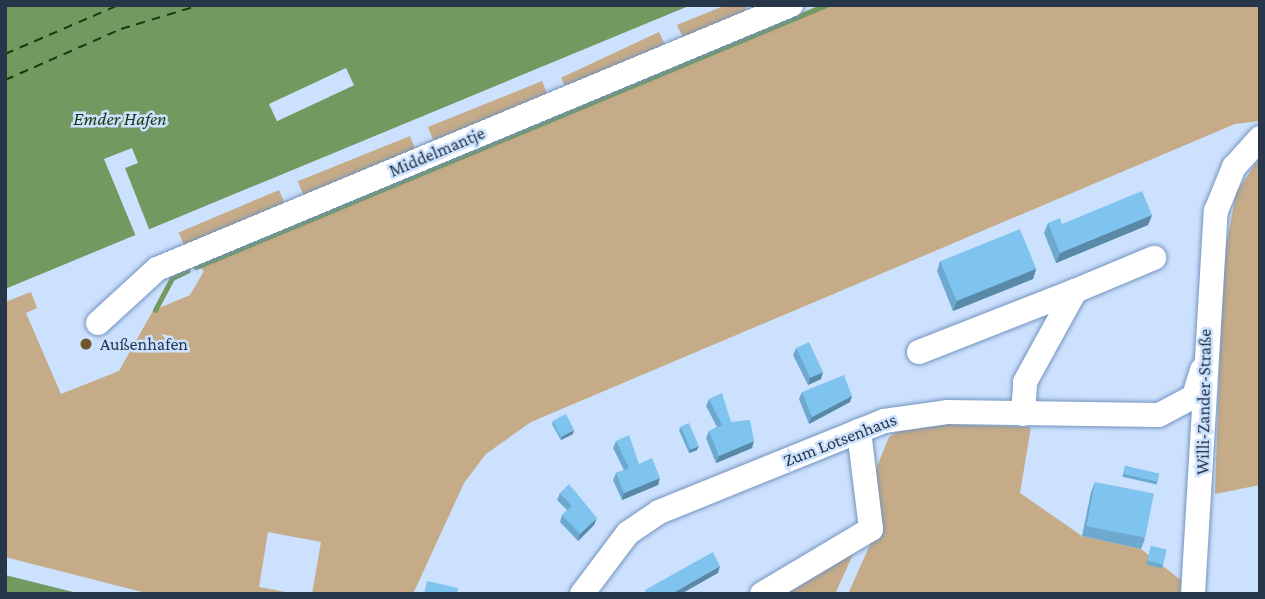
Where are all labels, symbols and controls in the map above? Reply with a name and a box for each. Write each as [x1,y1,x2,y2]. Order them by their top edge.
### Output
water label: Emder Hafen [73,108,167,130]
street label: Middelmantje [386,122,488,182]
street label: Willi-Zander-Straße [1192,329,1216,475]
place label: Außenhafen [100,333,188,355]
marker: Außenhafen [78,336,94,352]
street label: Zum Lotsenhaus [780,408,900,472]

